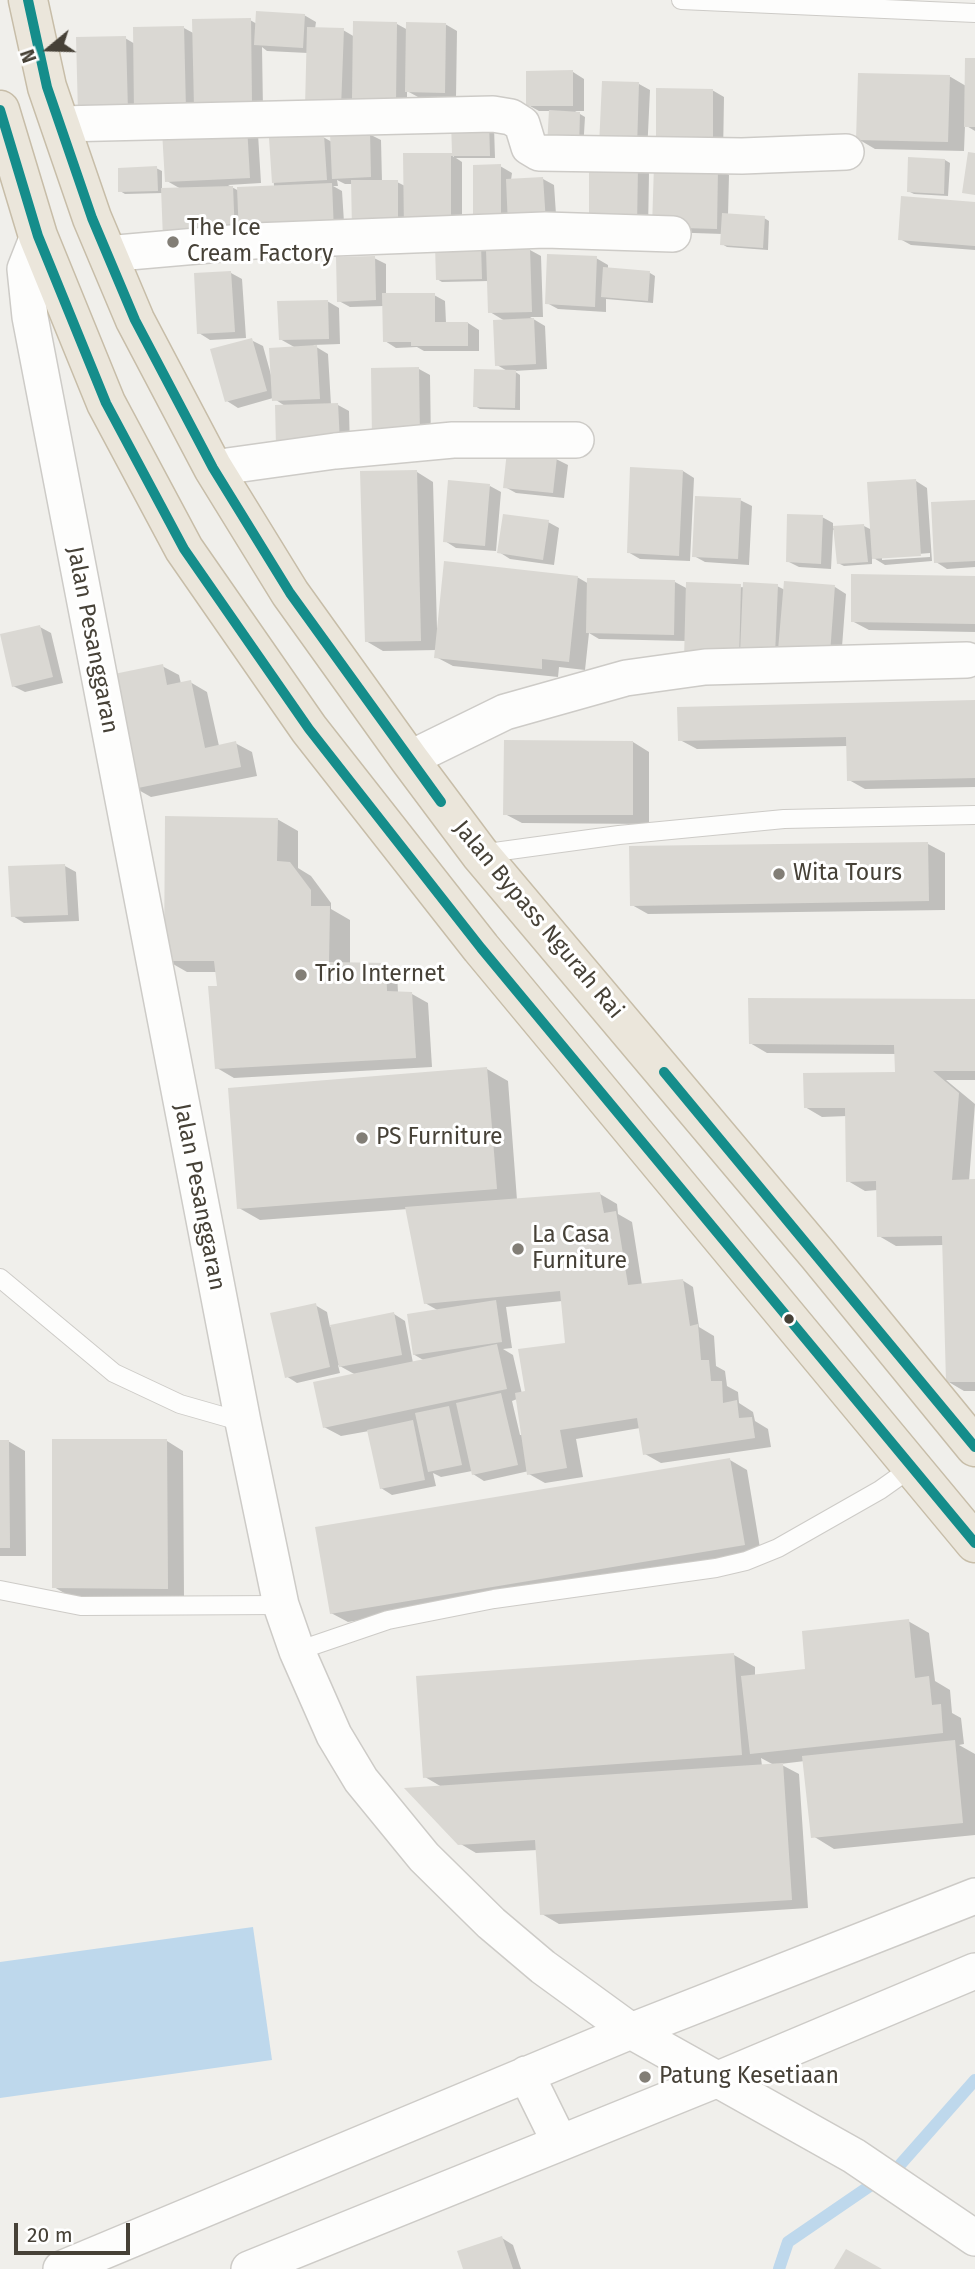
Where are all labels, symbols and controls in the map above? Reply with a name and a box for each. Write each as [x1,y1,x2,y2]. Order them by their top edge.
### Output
north arrow [14,14,84,84]
text: N [16,46,42,66]
place label: The Ice Cream Factory [187,215,333,269]
marker: The Ice Cream Factory [165,234,181,250]
street label: Jalan Pesanggaran [60,544,124,736]
street label: Jalan Bypass Ngurah Rai [447,815,629,1025]
place label: Wita Tours [793,860,902,888]
marker: Wita Tours [771,866,787,882]
place label: Trio Internet [315,961,445,989]
marker: Trio Internet [293,967,309,983]
street label: Jalan Pesanggaran [167,1101,231,1293]
place label: PS Furniture [376,1124,503,1152]
marker: PS Furniture [354,1130,370,1146]
place label: La Casa Furniture [532,1222,627,1276]
marker: La Casa Furniture [510,1241,526,1257]
unlabelled marker [782,1312,796,1326]
place label: Patung Kesetiaan [659,2063,839,2091]
marker: Patung Kesetiaan [637,2069,653,2085]
scale bar [18,2210,133,2254]
text: 20 m [27,2222,73,2248]

